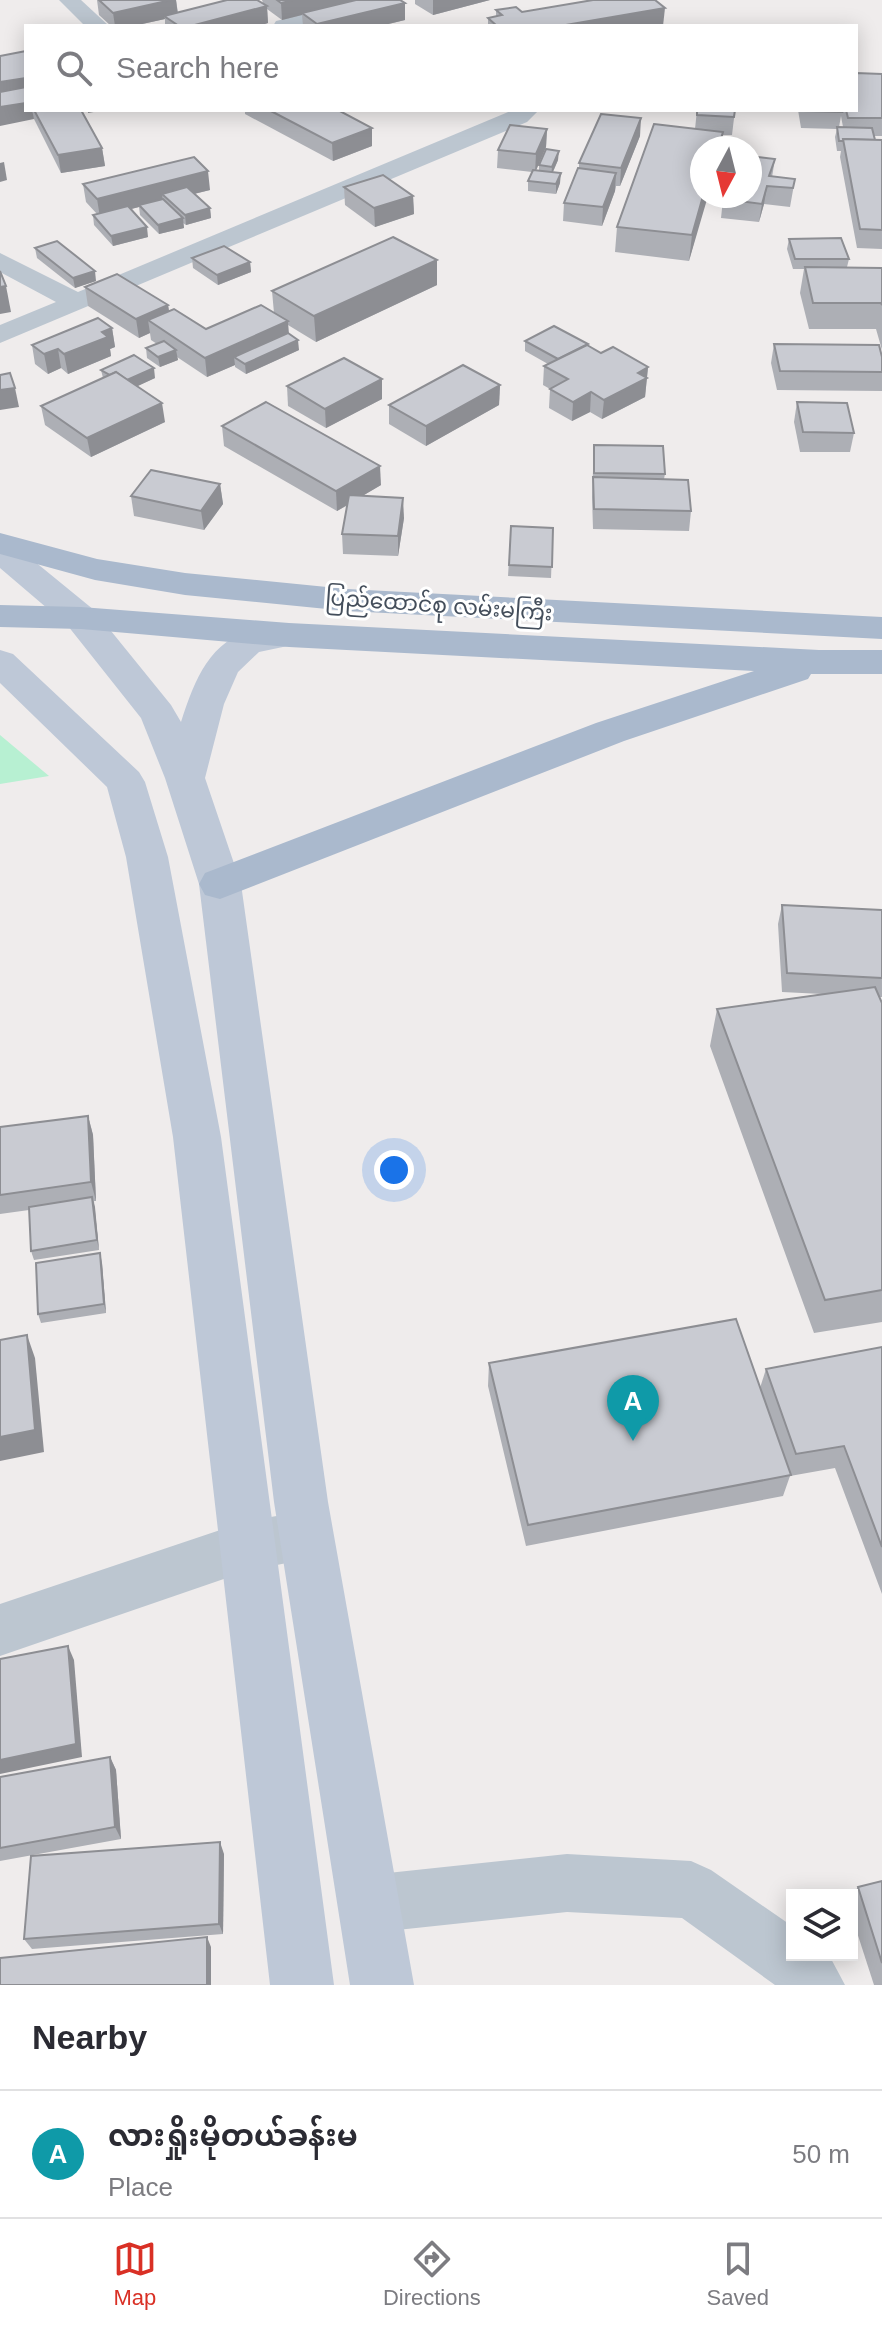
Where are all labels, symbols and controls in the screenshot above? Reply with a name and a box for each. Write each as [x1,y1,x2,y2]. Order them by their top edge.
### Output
search box [24,24,858,112]
icon: search [52,46,96,90]
text: Search here [116,51,279,84]
north arrow [690,136,762,208]
street label: ပြည်ထောင်စု လမ်းမကြီး [324,582,554,630]
your location [374,1150,414,1190]
pin: A [607,1375,659,1441]
map controls [786,1889,858,1961]
button: layers [786,1889,858,1961]
text: Nearby [32,2018,147,2056]
text: လားရှိုးမိုတယ်ခန်းမ [108,2119,358,2152]
text: A [49,2139,67,2169]
text: 50 m [792,2139,850,2169]
text: Place [108,2172,173,2202]
tab: Map [113,2237,157,2311]
tab: Directions [383,2237,481,2311]
tab: Saved [707,2237,769,2311]

